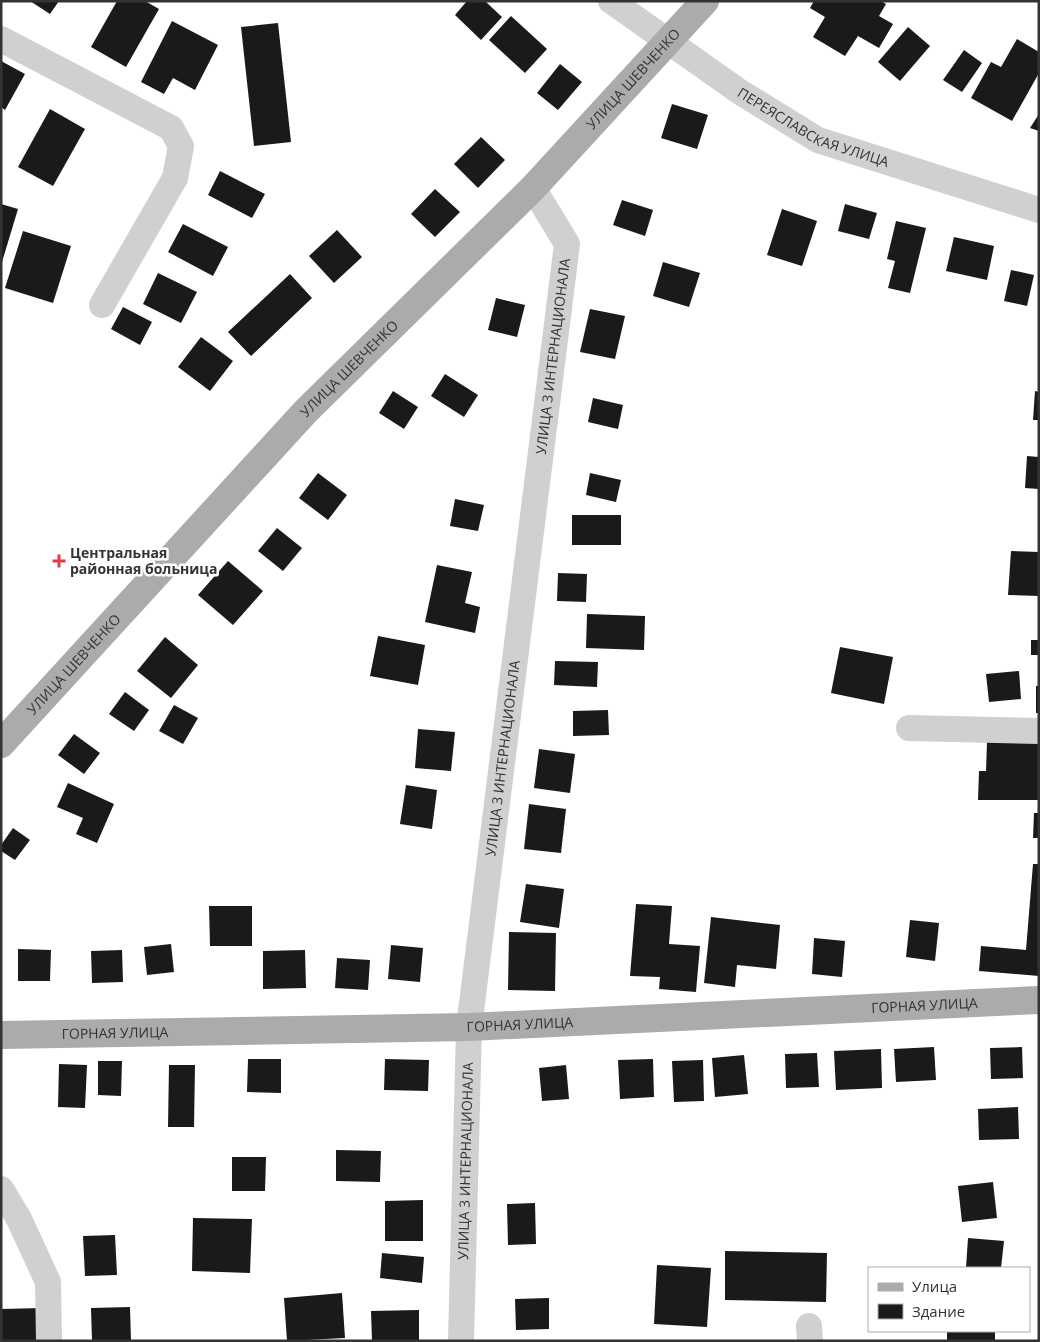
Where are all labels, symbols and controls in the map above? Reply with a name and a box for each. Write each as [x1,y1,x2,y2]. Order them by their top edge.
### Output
street label: УЛИЦА ШЕВЧЕНКО [582,24,684,133]
street label: ПЕРЕЯСЛАВСКАЯ УЛИЦА [734,83,892,171]
street label: УЛИЦА 3 ИНТЕРНАЦИОНАЛА [531,257,574,455]
street label: УЛИЦА ШЕВЧЕНКО [295,316,402,421]
place label: Центральная районная больница [70,543,217,578]
marker: Центральная районная больница [52,554,66,568]
street label: УЛИЦА ШЕВЧЕНКО [22,609,125,719]
street label: УЛИЦА 3 ИНТЕРНАЦИОНАЛА [480,659,524,857]
street label: ГОРНАЯ УЛИЦА [871,993,978,1017]
street label: ГОРНАЯ УЛИЦА [466,1012,574,1036]
street label: ГОРНАЯ УЛИЦА [62,1022,169,1043]
street label: УЛИЦА 3 ИНТЕРНАЦИОНАЛА [453,1062,477,1260]
legend [868,1267,1030,1332]
text: Улица [912,1276,957,1296]
text: Здание [912,1301,965,1321]

